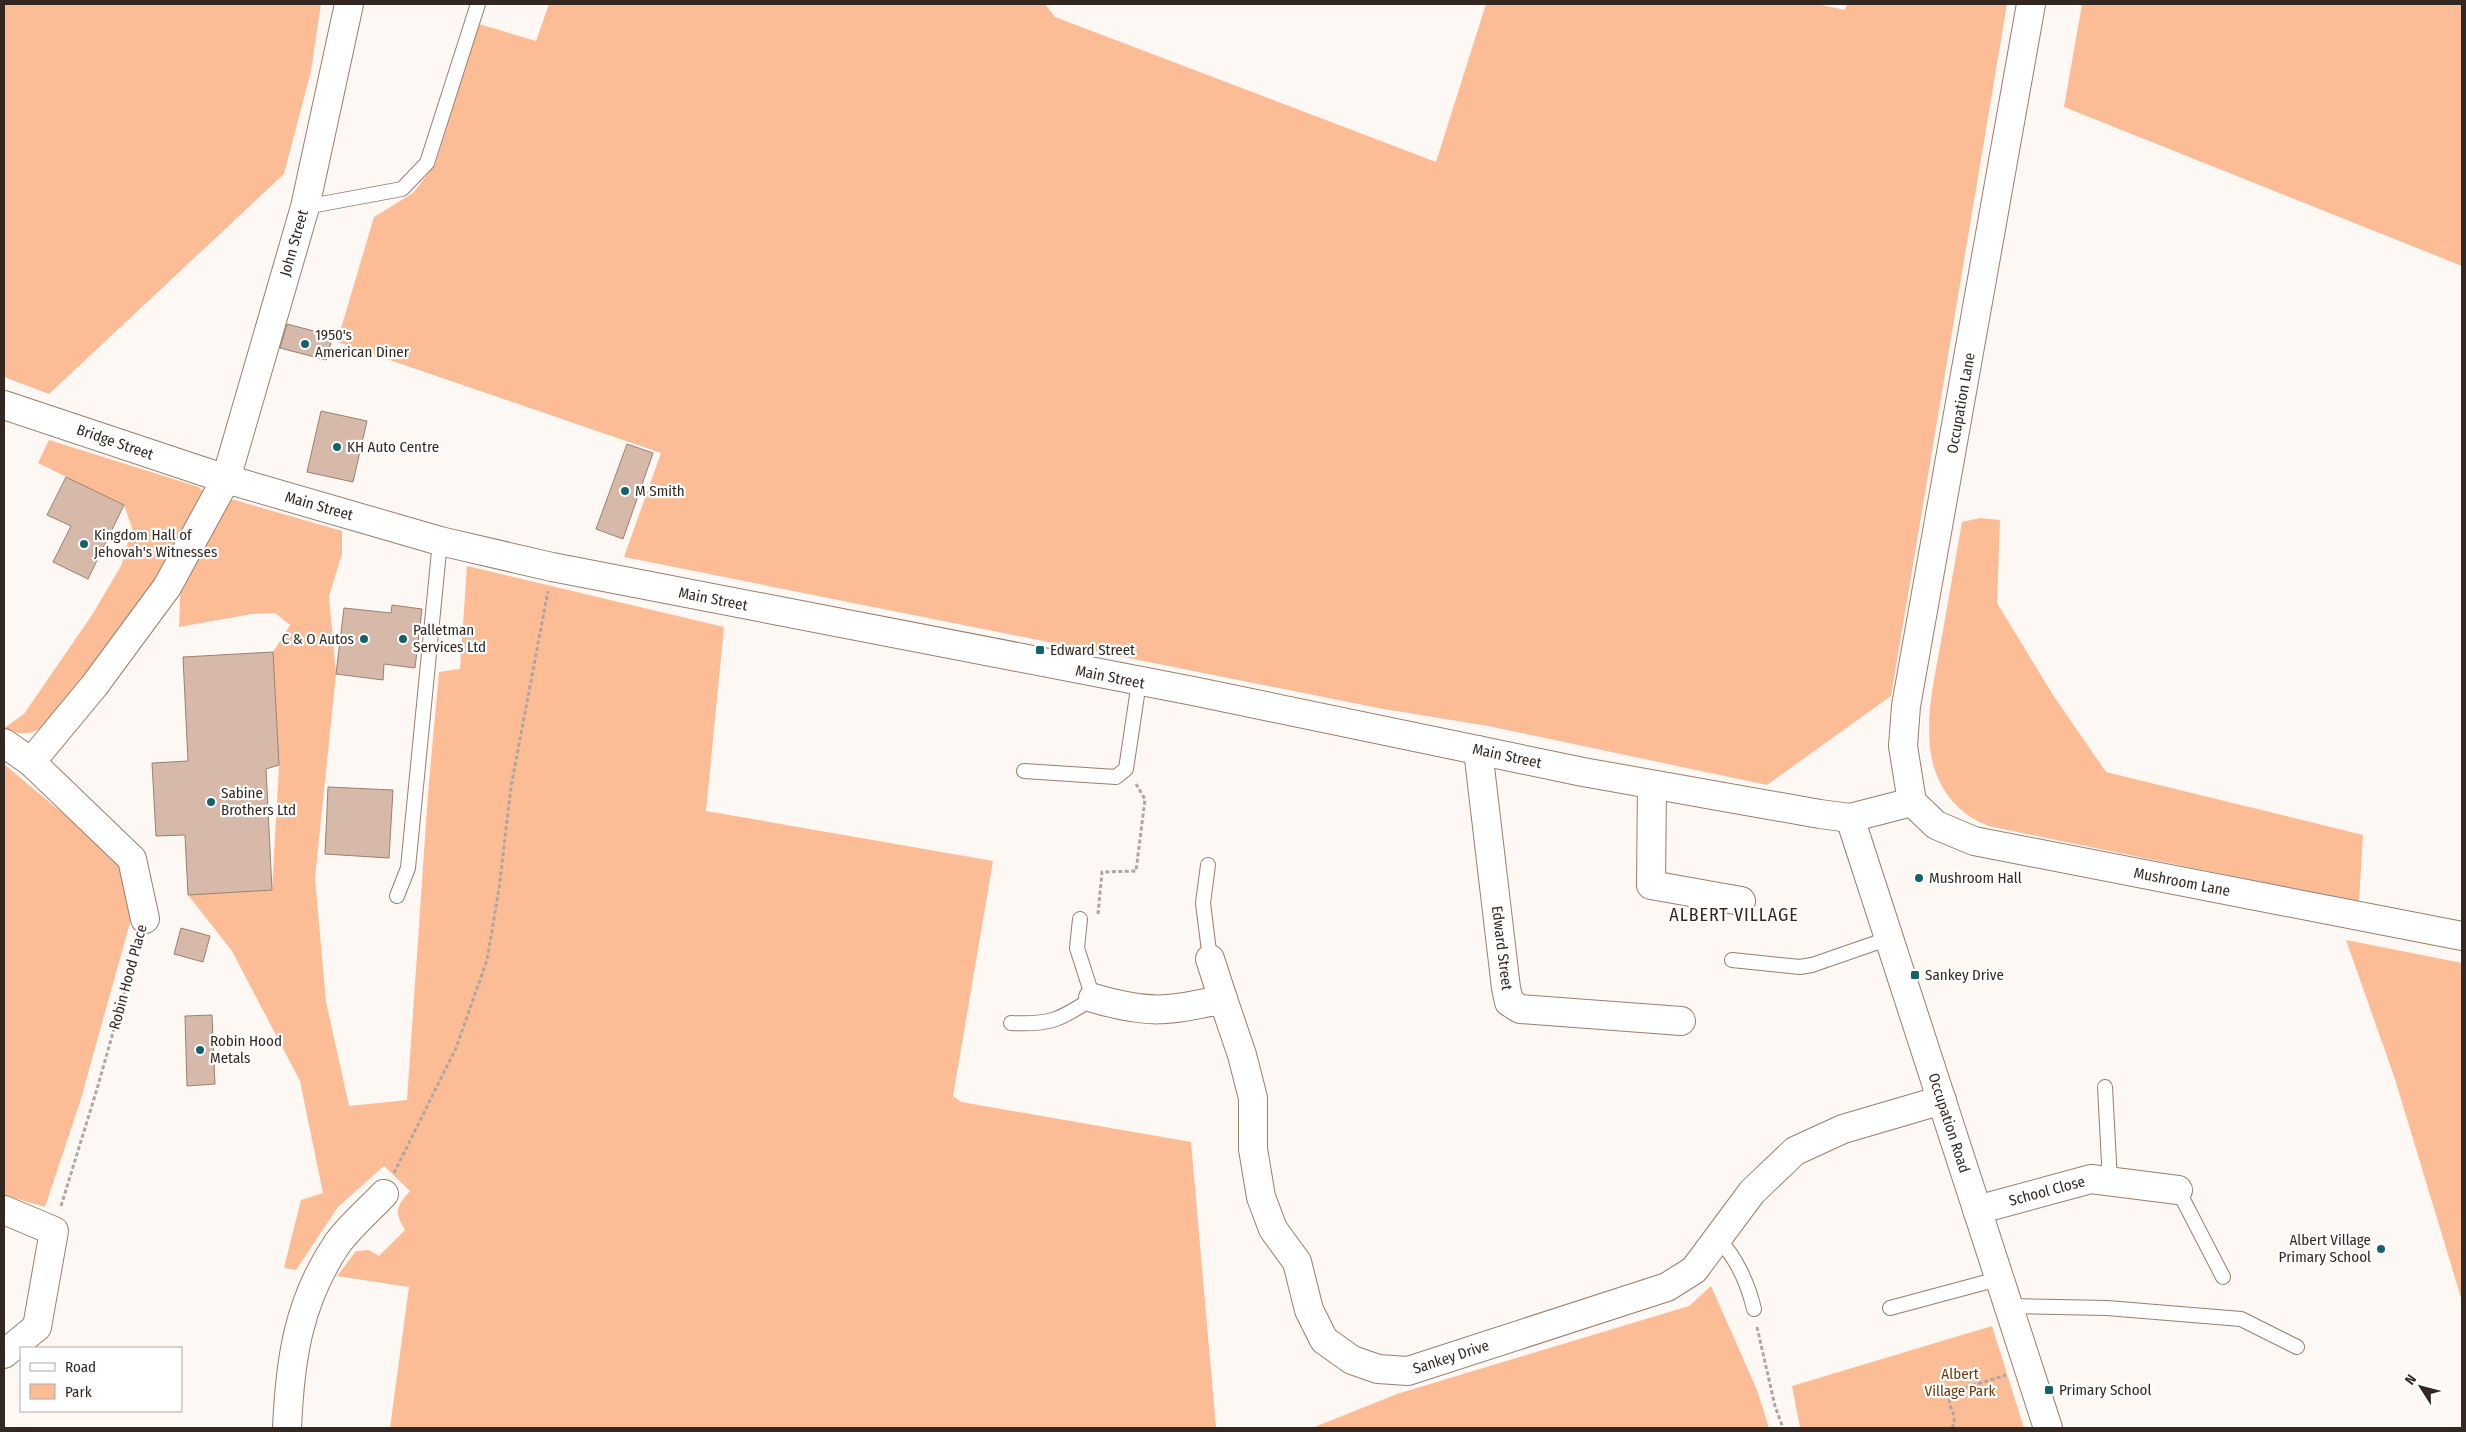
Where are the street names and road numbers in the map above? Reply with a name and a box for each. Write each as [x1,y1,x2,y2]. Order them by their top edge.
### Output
street label: John Street [276,208,312,278]
street label: Occupation Lane [1943,351,1979,455]
street label: Bridge Street [74,420,156,464]
street label: Main Street [283,488,355,524]
street label: Main Street [677,583,749,615]
street label: Main Street [1074,661,1146,693]
street label: Main Street [1471,740,1543,772]
street label: Mushroom Lane [2132,864,2232,900]
street label: Edward Street [1488,905,1516,991]
street label: Robin Hood Place [105,923,151,1031]
street label: Occupation Road [1924,1071,1974,1175]
street label: School Close [2007,1172,2087,1210]
street label: Sankey Drive [1411,1336,1491,1378]

